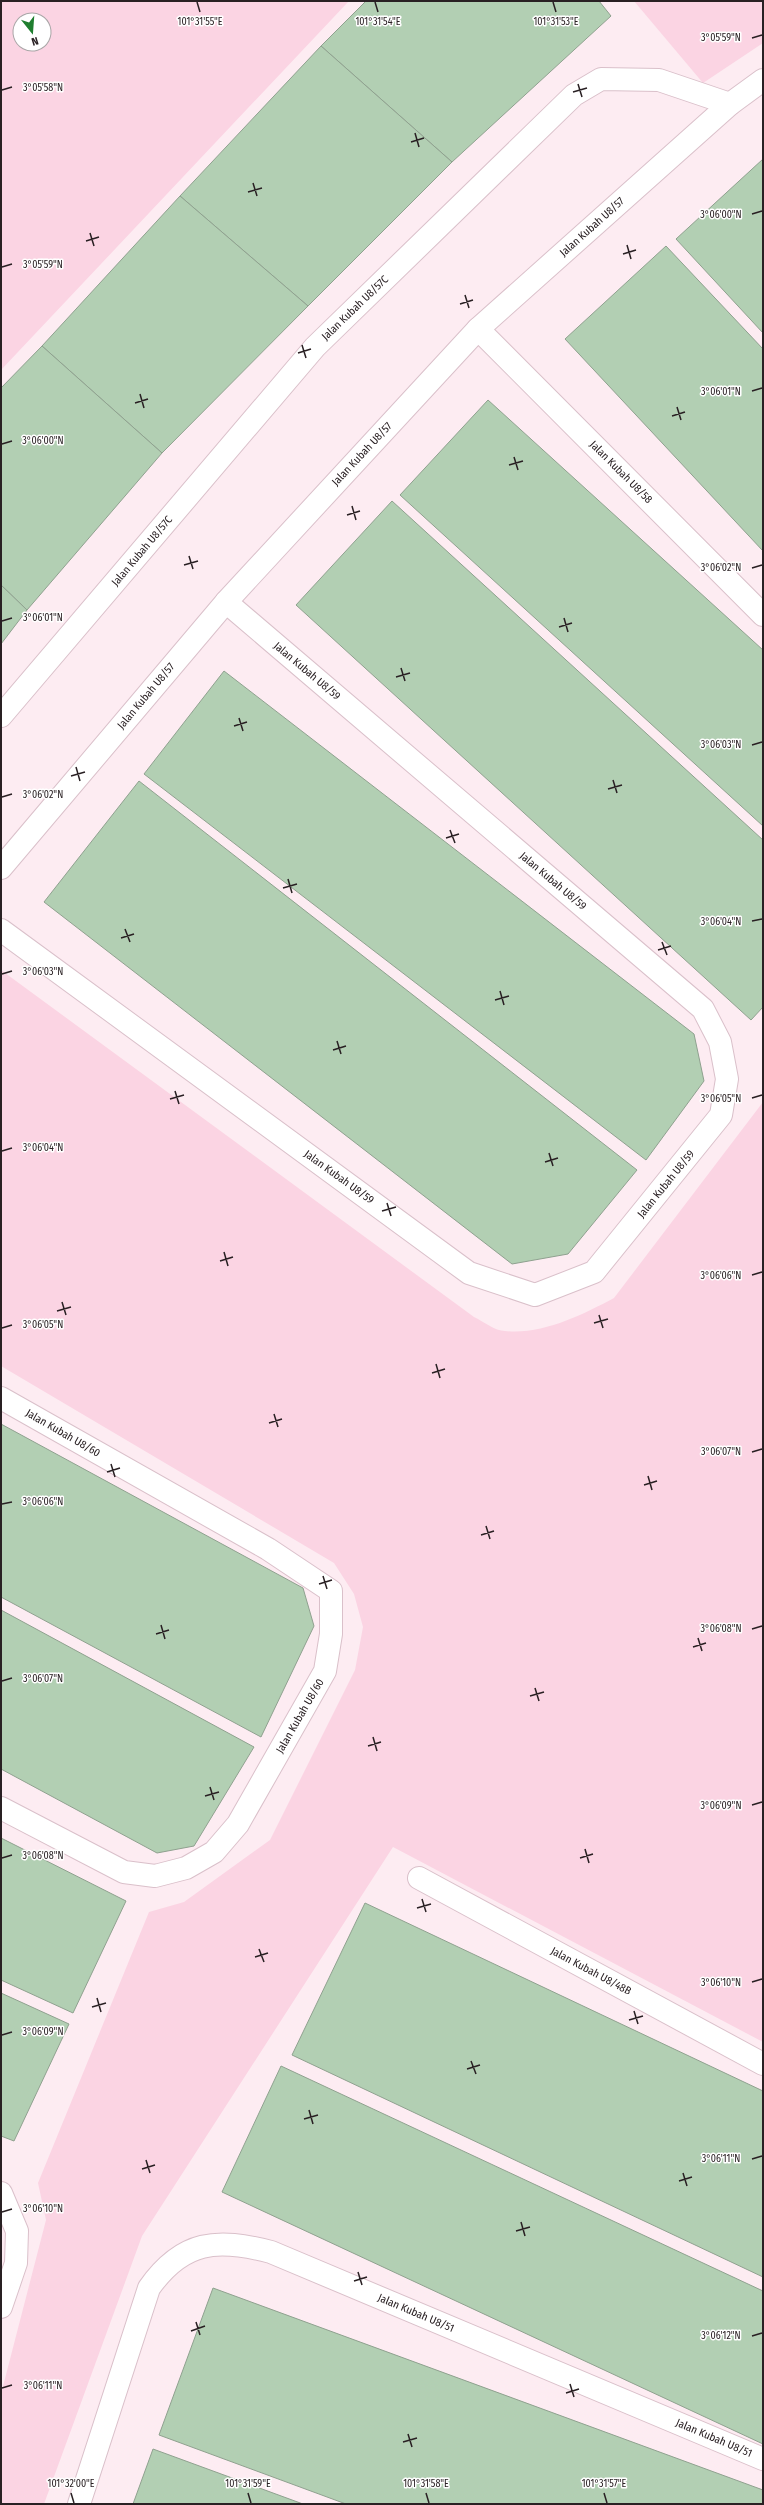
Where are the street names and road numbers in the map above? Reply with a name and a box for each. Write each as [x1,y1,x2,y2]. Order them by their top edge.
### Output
street label: Jalan Kubah U8/57 [557,194,627,259]
street label: Jalan Kubah U8/57C [319,273,391,343]
street label: Jalan Kubah U8/57 [329,419,395,488]
street label: Jalan Kubah U8/58 [587,438,655,506]
street label: Jalan Kubah U8/57C [109,513,175,589]
street label: Jalan Kubah U8/59 [271,639,343,703]
street label: Jalan Kubah U8/57 [115,660,178,732]
street label: Jalan Kubah U8/59 [517,849,589,913]
street label: Jalan Kubah U8/59 [302,1147,376,1207]
street label: Jalan Kubah U8/59 [635,1148,697,1220]
street label: Jalan Kubah U8/60 [23,1406,103,1460]
street label: Jalan Kubah U8/60 [273,1676,327,1756]
street label: Jalan Kubah U8/48B [549,1944,633,1998]
street label: Jalan Kubah U8/51 [376,2291,456,2335]
street label: Jalan Kubah U8/51 [674,2416,754,2460]

